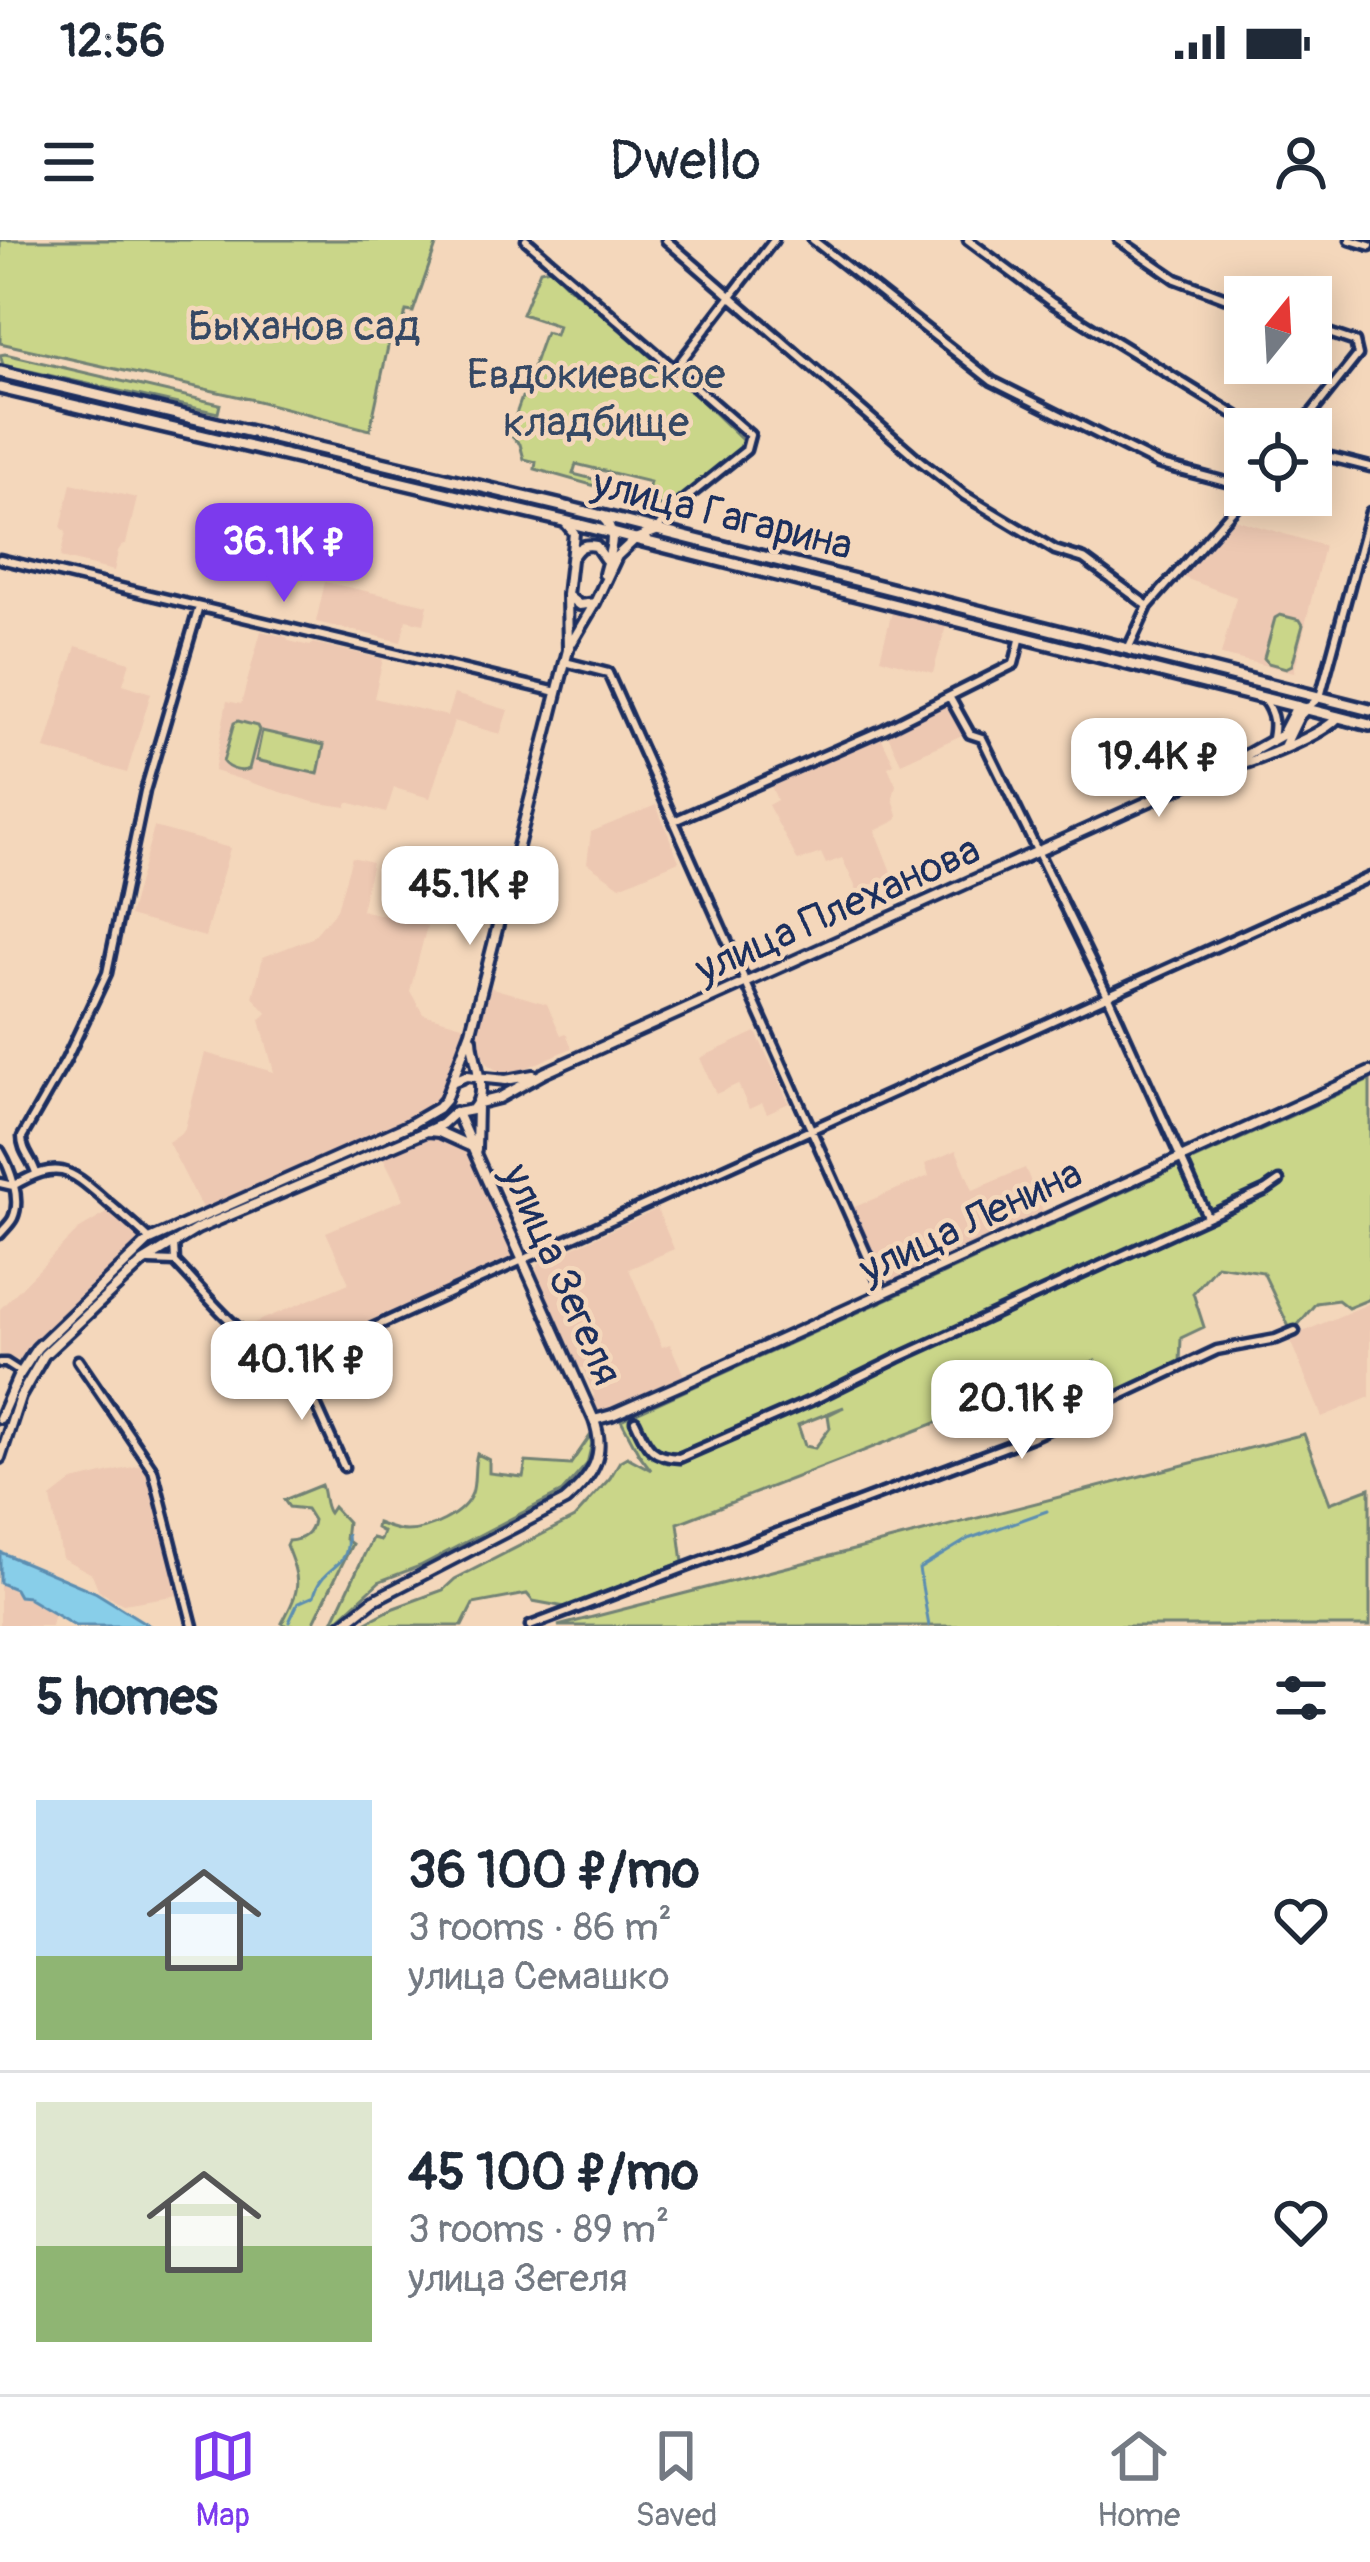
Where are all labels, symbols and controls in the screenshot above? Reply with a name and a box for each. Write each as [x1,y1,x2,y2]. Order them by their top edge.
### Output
text: 12:56 [60,14,165,70]
text: Dwello [609,128,761,196]
icon: menu [36,129,102,195]
icon: person [1268,129,1334,195]
north arrow [1224,276,1332,384]
map controls [1224,276,1332,516]
park label: Быханов сад [188,301,420,353]
park label: Евдокиевское кладбище [467,349,725,449]
button: locate [1224,408,1332,516]
street label: улица Гагарина [586,457,858,572]
pin: 36.1K ₽ [173,503,395,605]
text: 36.1K ₽ [222,517,346,566]
pin: 19.4K ₽ [1048,718,1270,820]
text: 19.4K ₽ [1098,732,1220,781]
street label: улица Плеханова [687,824,988,996]
pin: 45.1K ₽ [359,846,581,948]
text: 45.1K ₽ [409,860,531,909]
street label: улица Ленина [850,1148,1090,1296]
street label: улица Зегеля [489,1155,633,1393]
pin: 40.1K ₽ [191,1321,413,1423]
text: 40.1K ₽ [238,1335,366,1384]
pin: 20.1K ₽ [911,1360,1133,1462]
text: 20.1K ₽ [958,1374,1086,1423]
icon: filters [1268,1665,1334,1731]
text: 5 homes [36,1666,218,1730]
text: 36 100 ₽/mo [408,1839,699,1903]
icon: home [132,1848,276,1992]
icon: heart [1268,1887,1334,1953]
text: 3 rooms · 86 m² [408,1903,672,1952]
text: улица Семашко [408,1952,669,2001]
text: 45 100 ₽/mo [408,2141,699,2205]
icon: home [132,2150,276,2294]
icon: heart [1268,2189,1334,2255]
text: 3 rooms · 89 m² [408,2205,669,2254]
text: улица Зегеля [408,2254,628,2303]
tab: Map [190,2423,256,2536]
tab: Saved [635,2423,717,2536]
tab: Home [1097,2423,1180,2536]

